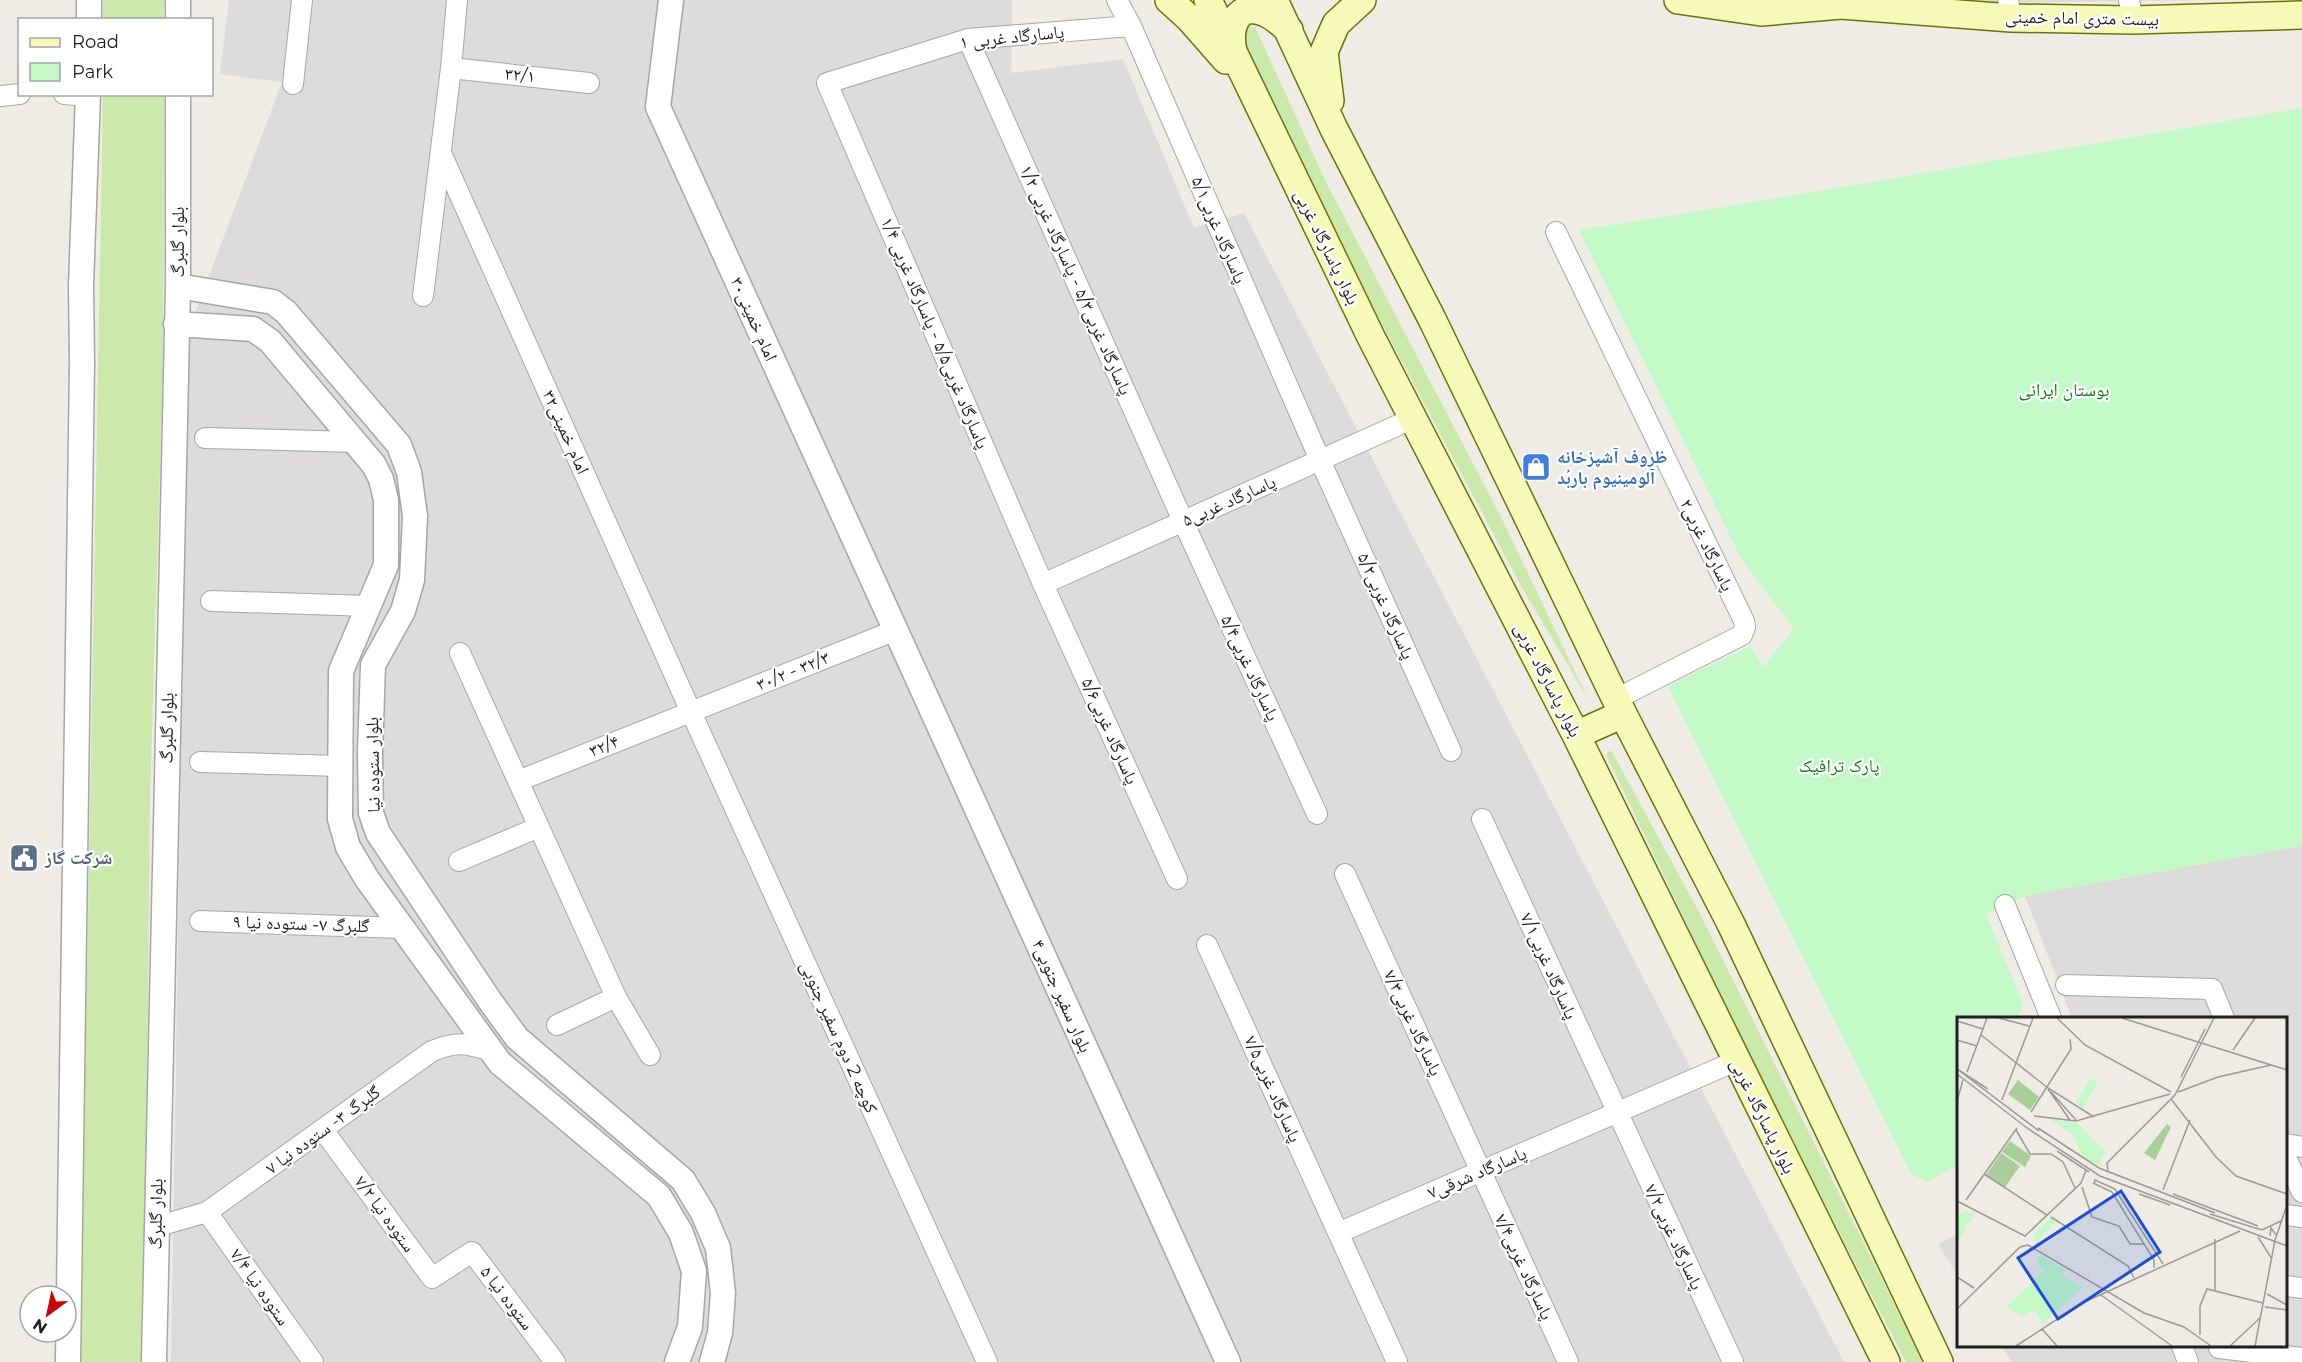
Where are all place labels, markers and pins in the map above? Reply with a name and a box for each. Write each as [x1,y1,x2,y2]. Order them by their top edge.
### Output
place label: ظروف آشپزخانه آلومینیوم باربُد [1557,446,1667,490]
shop icon: ظروف آشپزخانه آلومینیوم باربُد [1520,451,1552,483]
public building icon: شرکت گاز [8,842,40,874]
place label: شرکت گاز [44,847,112,869]

